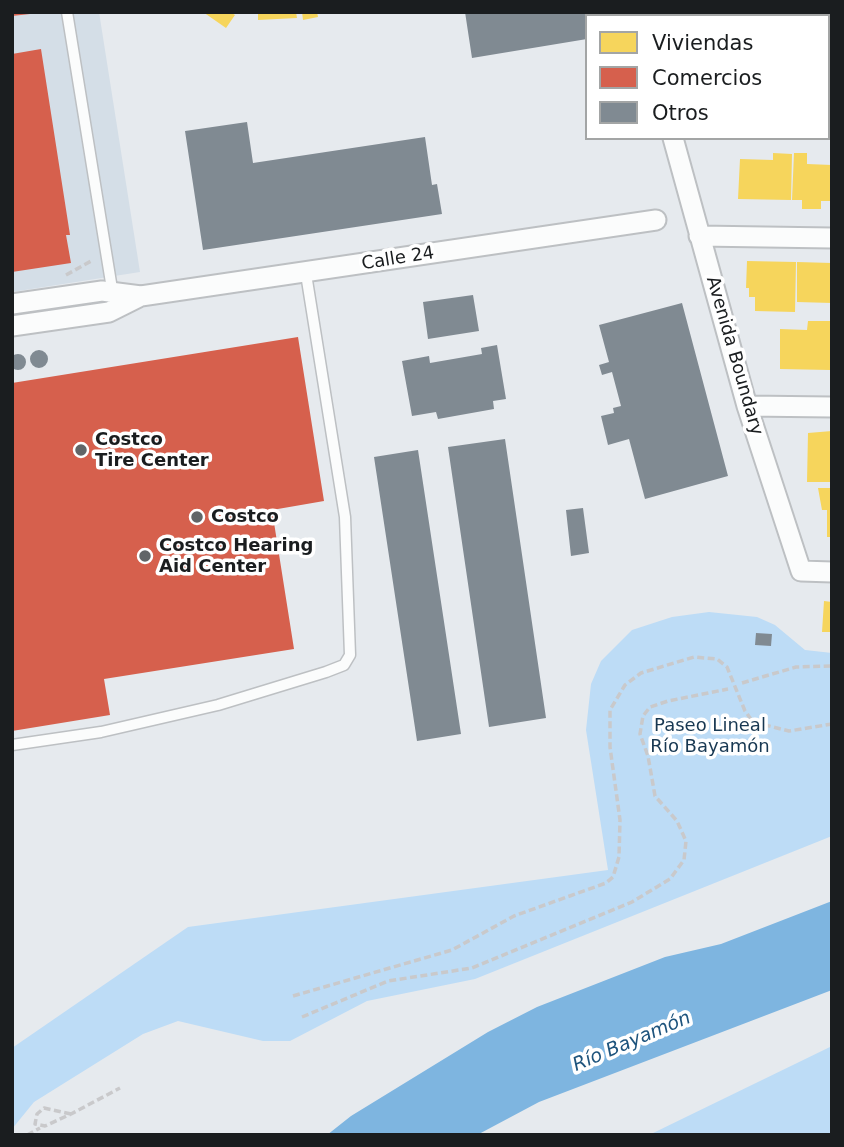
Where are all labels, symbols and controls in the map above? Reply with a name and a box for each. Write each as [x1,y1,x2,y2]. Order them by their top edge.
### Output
legend [585,14,830,140]
text: Viviendas [652,31,753,55]
text: Comercios [652,66,762,90]
text: Otros [652,101,709,125]
street label: Calle 24 [360,243,436,275]
street label: Avenida Boundary [701,274,767,438]
place label: Costco Tire Center [95,429,209,472]
marker: Costco Tire Center [73,442,89,458]
place label: Costco [211,506,279,528]
marker: Costco [189,509,205,525]
place label: Costco Hearing Aid Center [159,535,313,578]
marker: Costco Hearing Aid Center [137,548,153,564]
park label: Paseo Lineal Río Bayamón [650,715,770,758]
water label: Río Bayamón [570,1007,694,1077]

